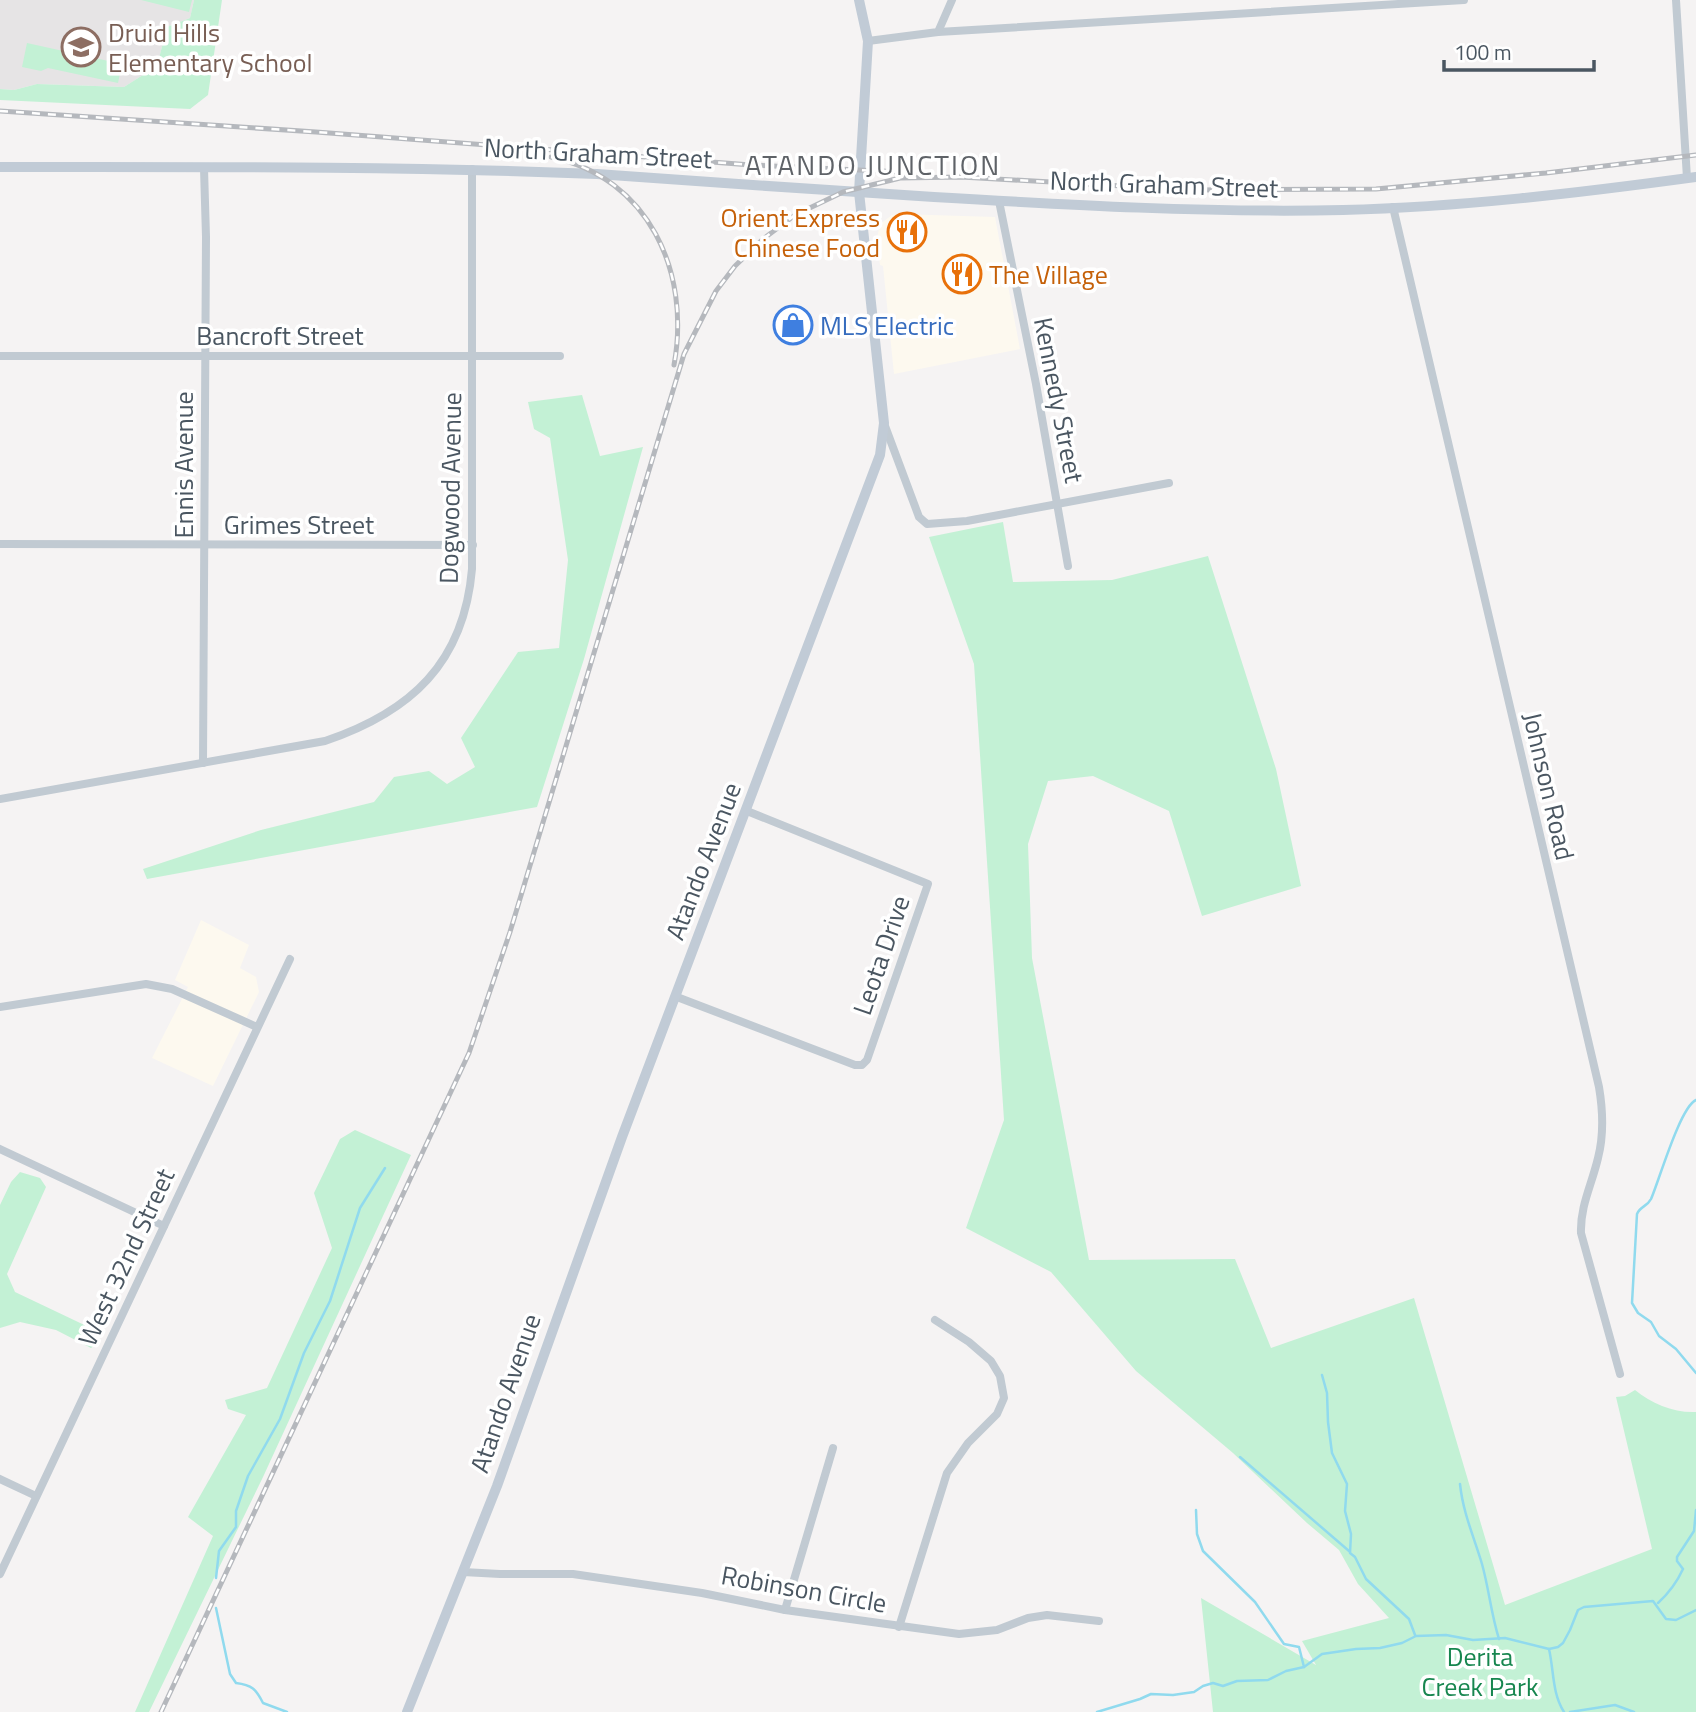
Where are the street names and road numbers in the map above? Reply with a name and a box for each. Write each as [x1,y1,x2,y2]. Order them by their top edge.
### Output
street label: North Graham Street [483,128,713,178]
street label: North Graham Street [1049,161,1279,207]
street label: Kennedy Street [1024,314,1094,486]
street label: Bancroft Street [196,316,364,355]
street label: Ennis Avenue [164,391,203,539]
street label: Dogwood Avenue [429,392,471,584]
street label: Grimes Street [224,505,374,544]
street label: Johnson Road [1513,708,1585,864]
street label: Atando Avenue [655,777,751,945]
street label: Leota Drive [842,890,920,1020]
street label: West 32nd Street [68,1162,184,1352]
street label: Atando Avenue [460,1308,550,1478]
street label: Robinson Circle [718,1555,890,1623]

